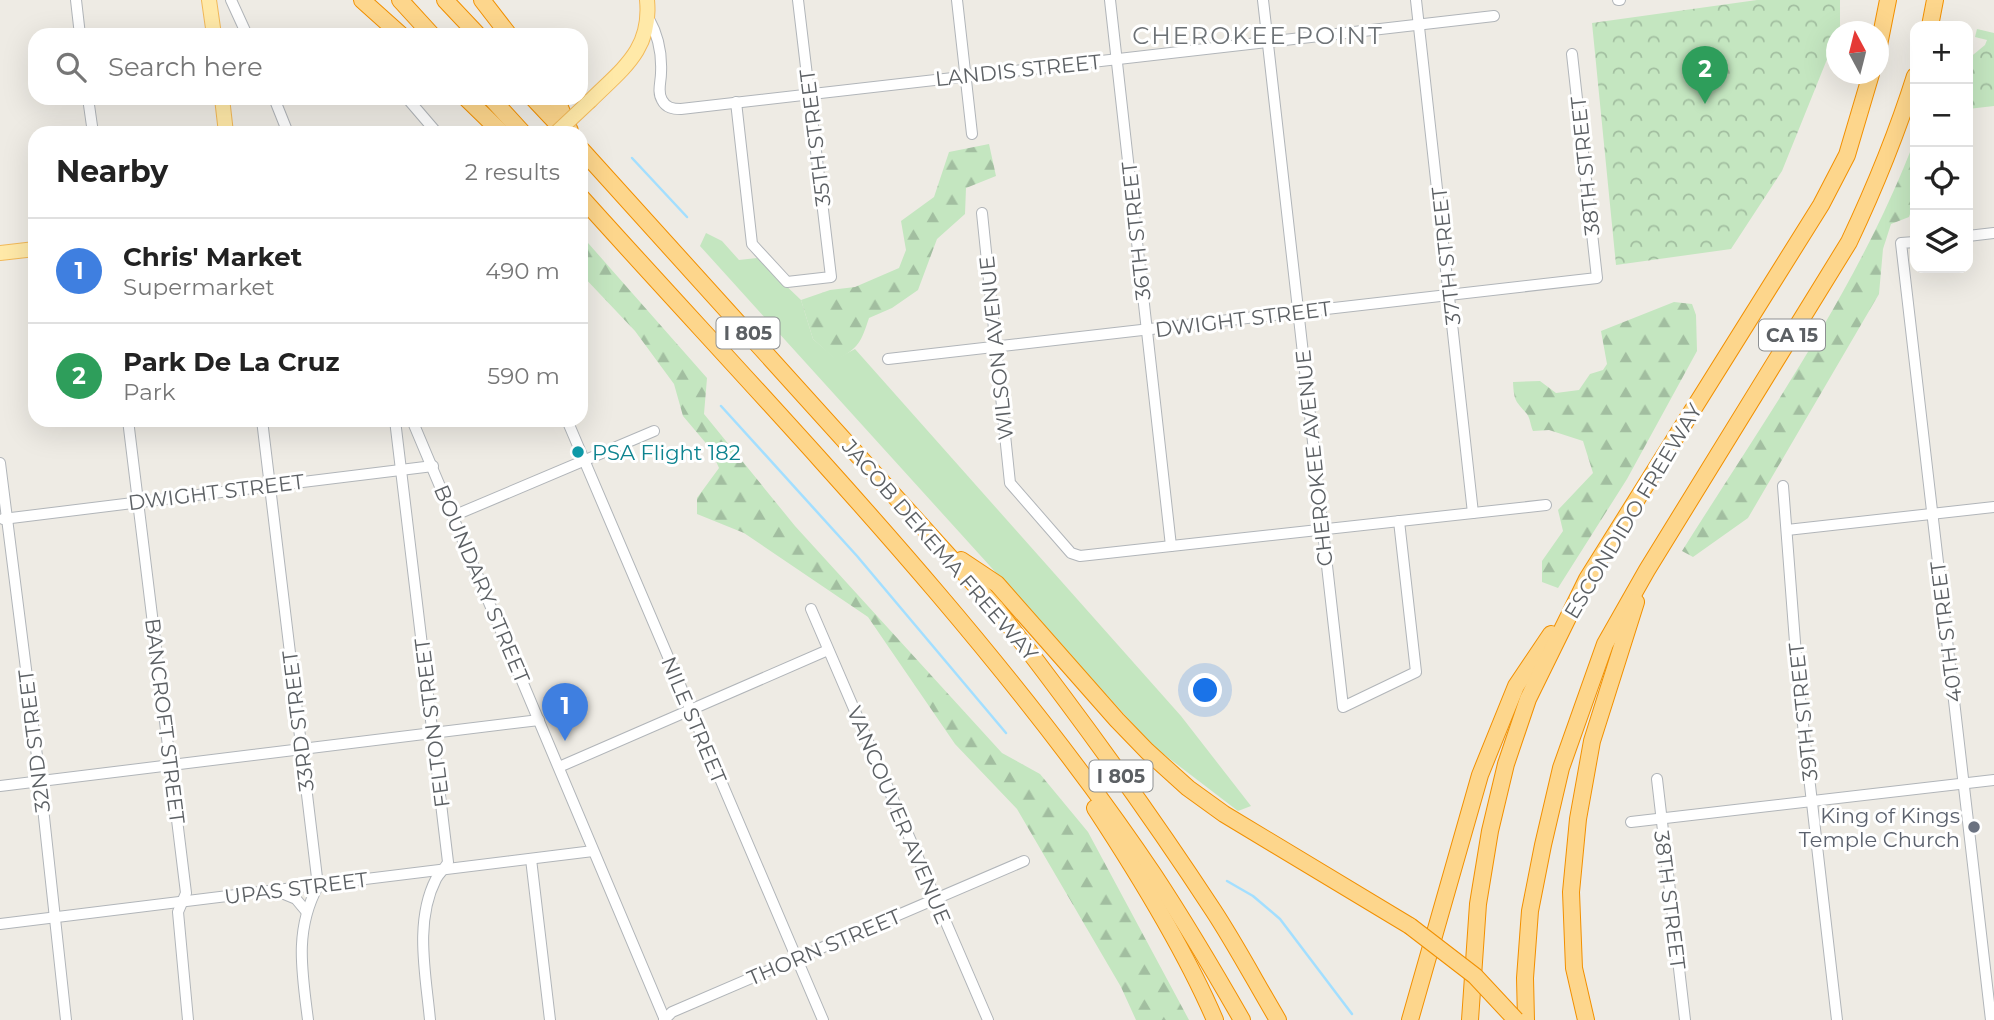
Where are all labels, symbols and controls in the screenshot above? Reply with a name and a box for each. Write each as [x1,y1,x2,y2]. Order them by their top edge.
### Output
district label: CHEROKEE POINT [1132,21,1384,50]
north arrow [1826,21,1889,84]
map controls [1910,21,1973,273]
button: + [1910,21,1973,84]
search box [28,28,588,105]
pin: 2 [1682,46,1728,104]
icon: search [52,48,90,86]
street label: LANDIS STREET [934,49,1102,91]
text: Search here [108,51,263,83]
street label: 35TH STREET [794,68,836,208]
button: − [1910,84,1973,147]
street label: 38TH STREET [1565,95,1605,237]
button: locate [1910,147,1973,210]
text: Nearby [56,153,168,190]
text: 2 results [465,158,560,186]
street label: 36TH STREET [1116,160,1156,302]
street label: 37TH STREET [1426,186,1466,326]
button: layers [1910,210,1973,273]
text: Chris' Market [123,241,302,273]
street label: WILSON AVENUE [974,255,1018,441]
text: 1 [74,257,84,285]
text: 490 m [485,257,560,285]
text: Supermarket [123,273,275,301]
street label: DWIGHT STREET [1154,296,1332,342]
road number: I 805 [716,318,780,348]
road number: CA 15 [1759,320,1825,350]
text: Park De La Cruz [123,346,340,378]
street label: CHEROKEE AVENUE [1290,348,1338,568]
text: 2 [72,362,86,390]
text: 590 m [487,362,560,390]
text: Park [123,378,176,406]
street label: ESCONDIDO FREEWAY [1559,398,1707,623]
street label: JACOB DEKEMA FREEWAY [836,433,1044,666]
place label: PSA Flight 182 [592,440,741,465]
marker: PSA Flight 182 [570,444,586,460]
street label: DWIGHT STREET [127,469,305,515]
street label: BOUNDARY STREET [429,481,535,687]
street label: 40TH STREET [1925,560,1967,704]
street label: BANCROFT STREET [140,617,190,825]
street label: FELTON STREET [409,637,455,809]
street label: 39TH STREET [1783,642,1823,782]
street label: 33RD STREET [277,649,319,793]
street label: NILE STREET [656,653,732,787]
street label: 32ND STREET [13,668,55,814]
your location [1188,673,1222,707]
pin: 1 [542,683,588,741]
street label: VANCOUVER AVENUE [842,702,956,928]
road number: I 805 [1090,761,1152,792]
place label: King of Kings Temple Church [1799,803,1960,852]
marker: King of Kings Temple Church [1966,819,1982,835]
street label: 38TH STREET [1649,829,1691,971]
street label: UPAS STREET [223,867,369,909]
street label: THORN STREET [743,903,905,991]

